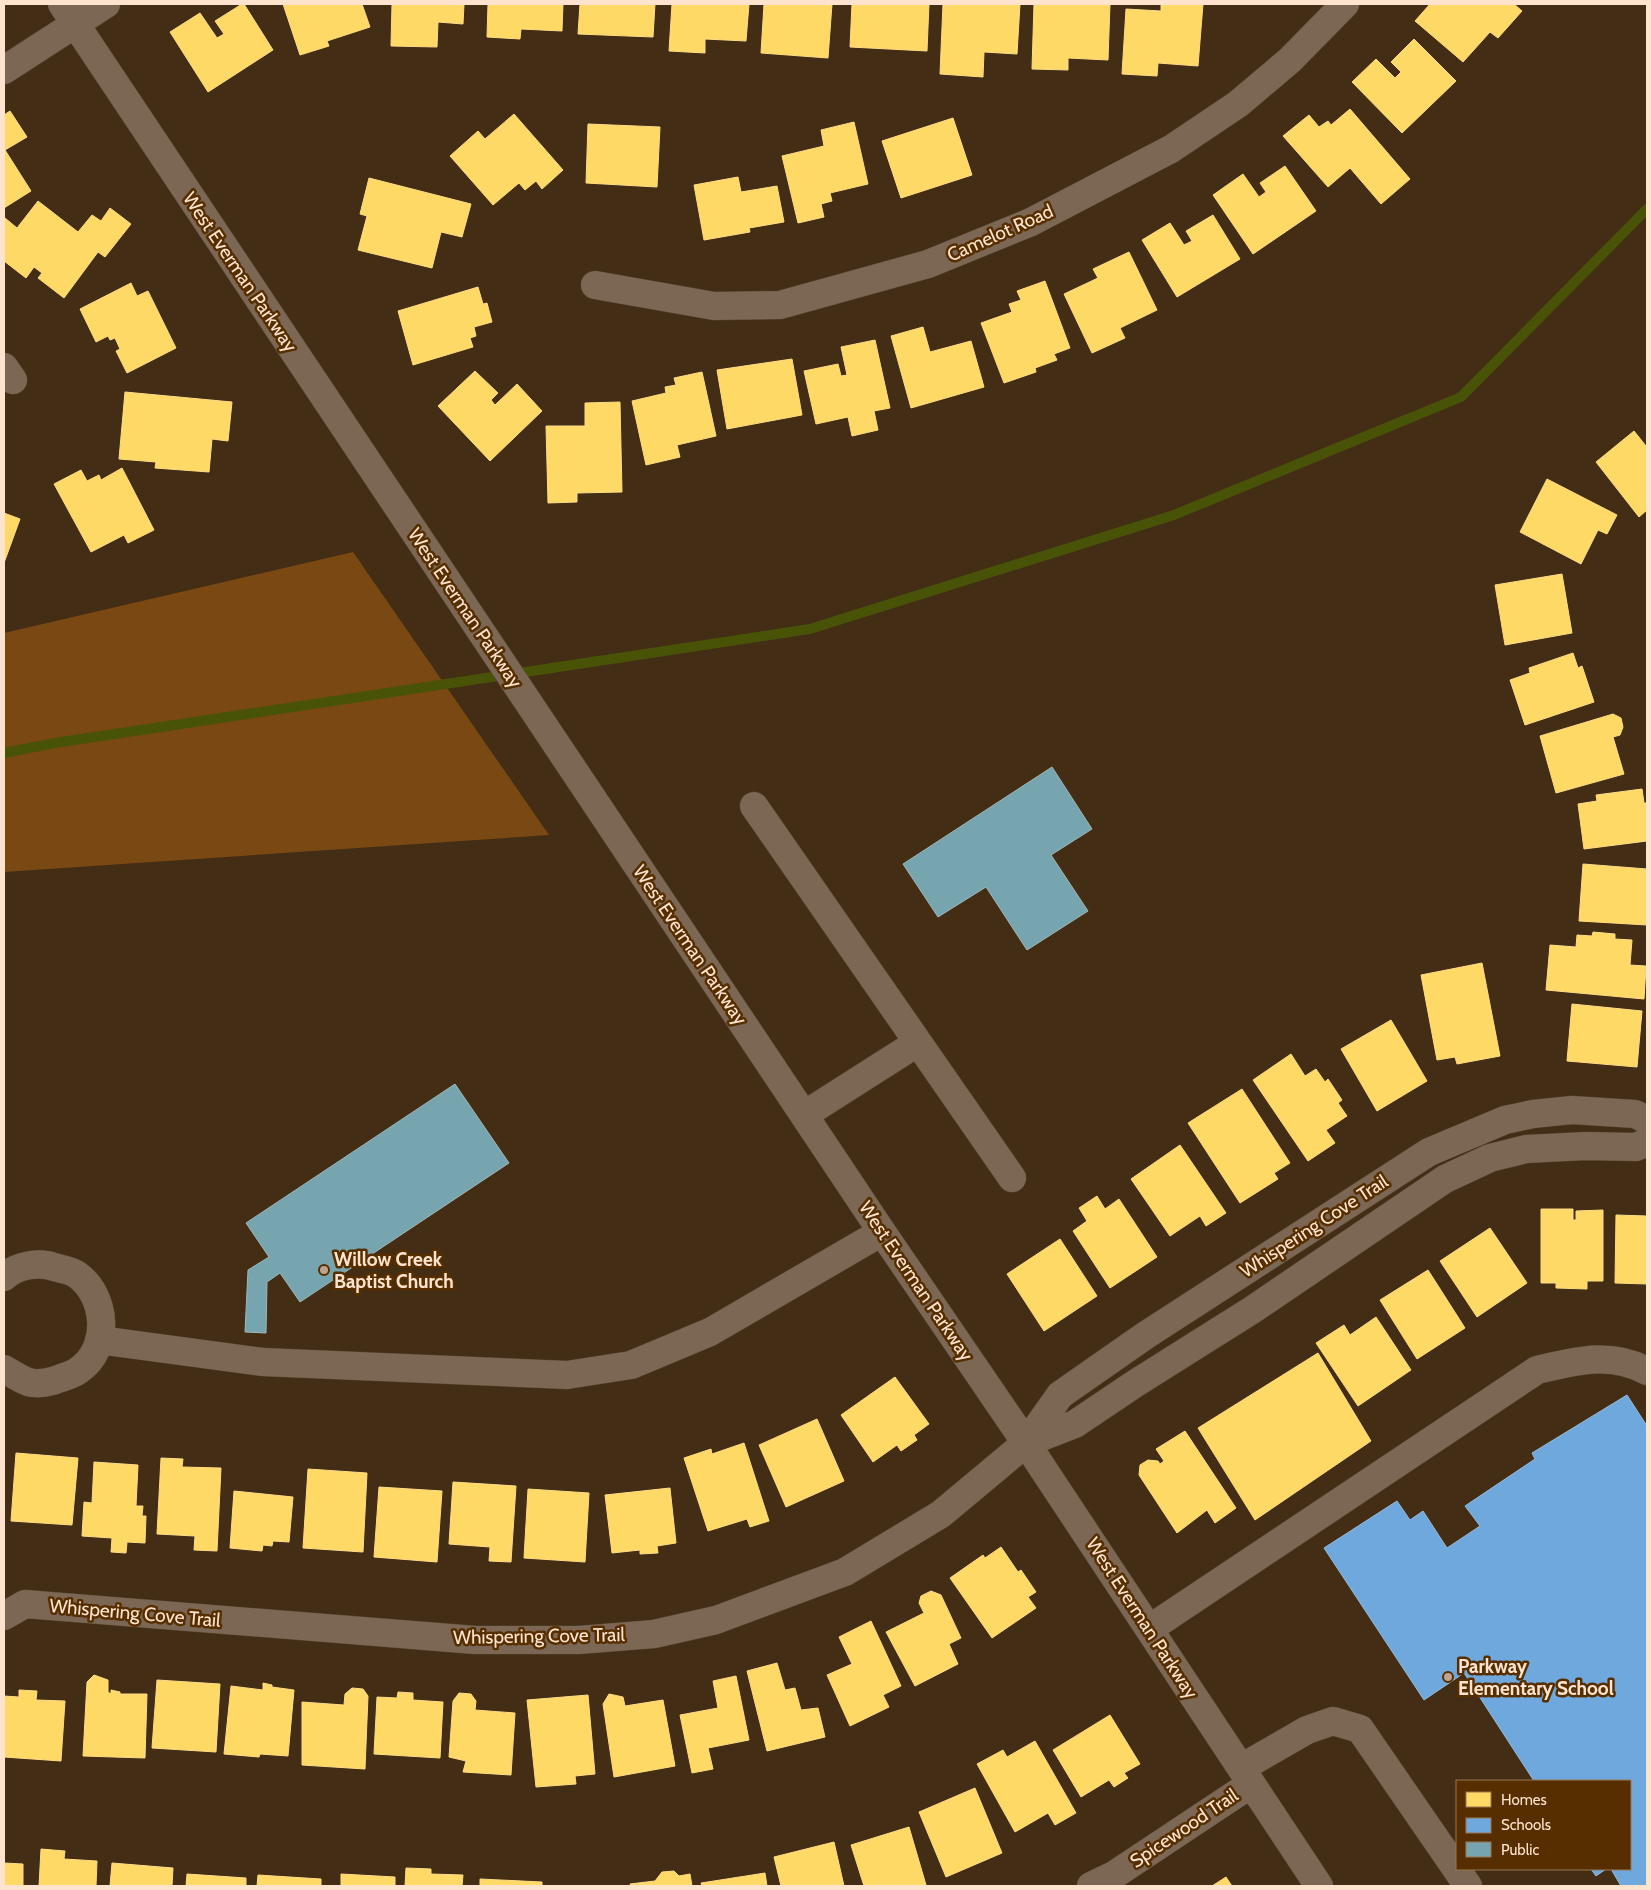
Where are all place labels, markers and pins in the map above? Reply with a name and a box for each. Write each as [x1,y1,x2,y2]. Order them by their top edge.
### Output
place label: Willow Creek Baptist Church [334,1248,454,1293]
marker: Willow Creek Baptist Church [318,1264,330,1276]
place label: Parkway Elementary School [1458,1655,1614,1700]
marker: Parkway Elementary School [1442,1671,1454,1683]

